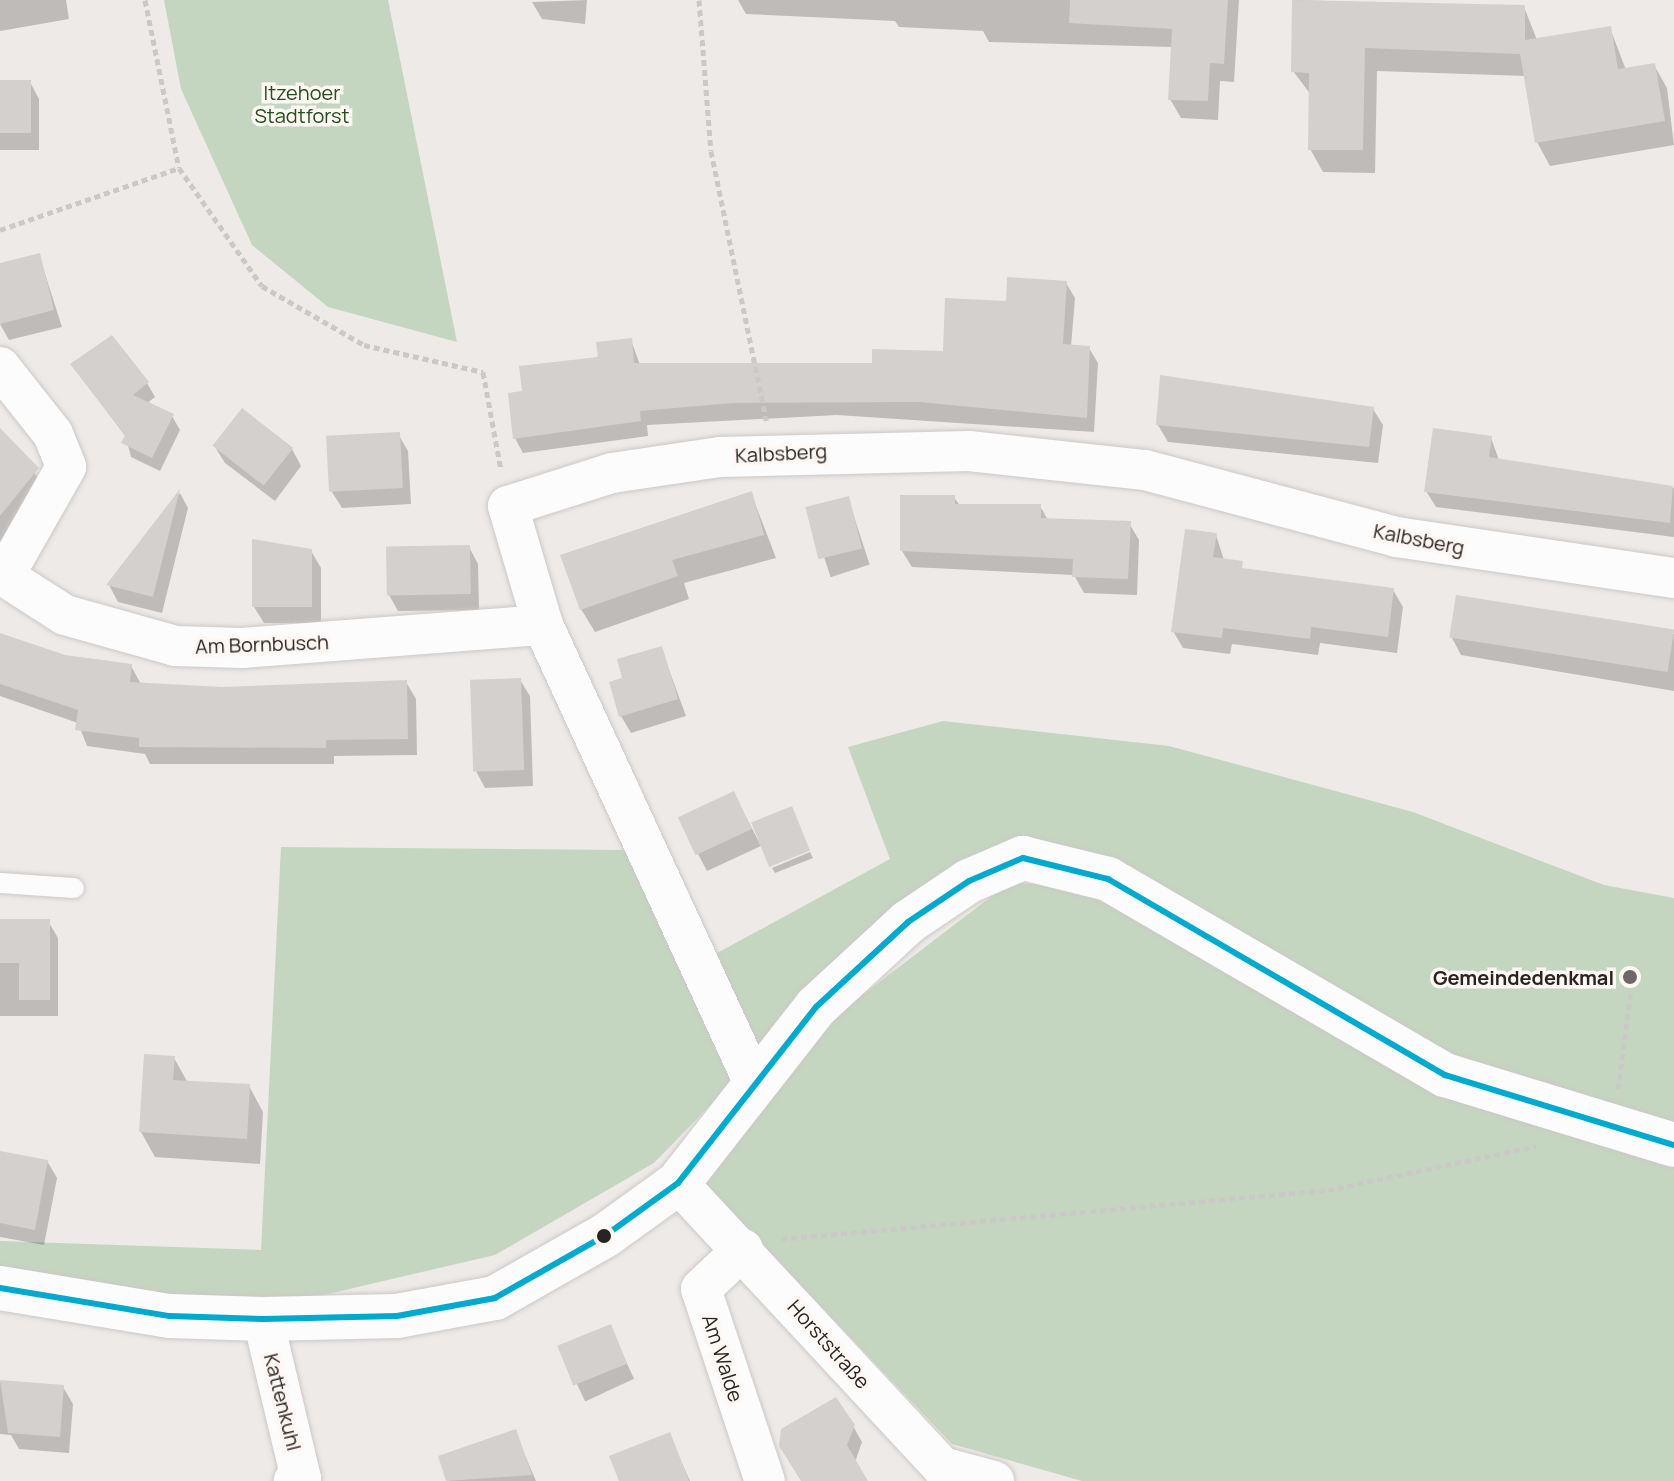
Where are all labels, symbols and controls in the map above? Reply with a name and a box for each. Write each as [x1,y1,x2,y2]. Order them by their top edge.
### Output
park label: Itzehoer Stadtforst [254,81,350,128]
street label: Kalbsberg [734,439,828,467]
street label: Kalbsberg [1372,518,1466,560]
street label: Am Bornbusch [195,630,329,658]
place label: Gemeindedenkmal [1433,965,1614,989]
marker: Gemeindedenkmal [1621,968,1639,986]
unlabelled marker [596,1228,612,1244]
street label: Horststraße [783,1295,875,1393]
street label: Am Walde [698,1311,748,1405]
street label: Kattenkuhl [259,1351,307,1453]

